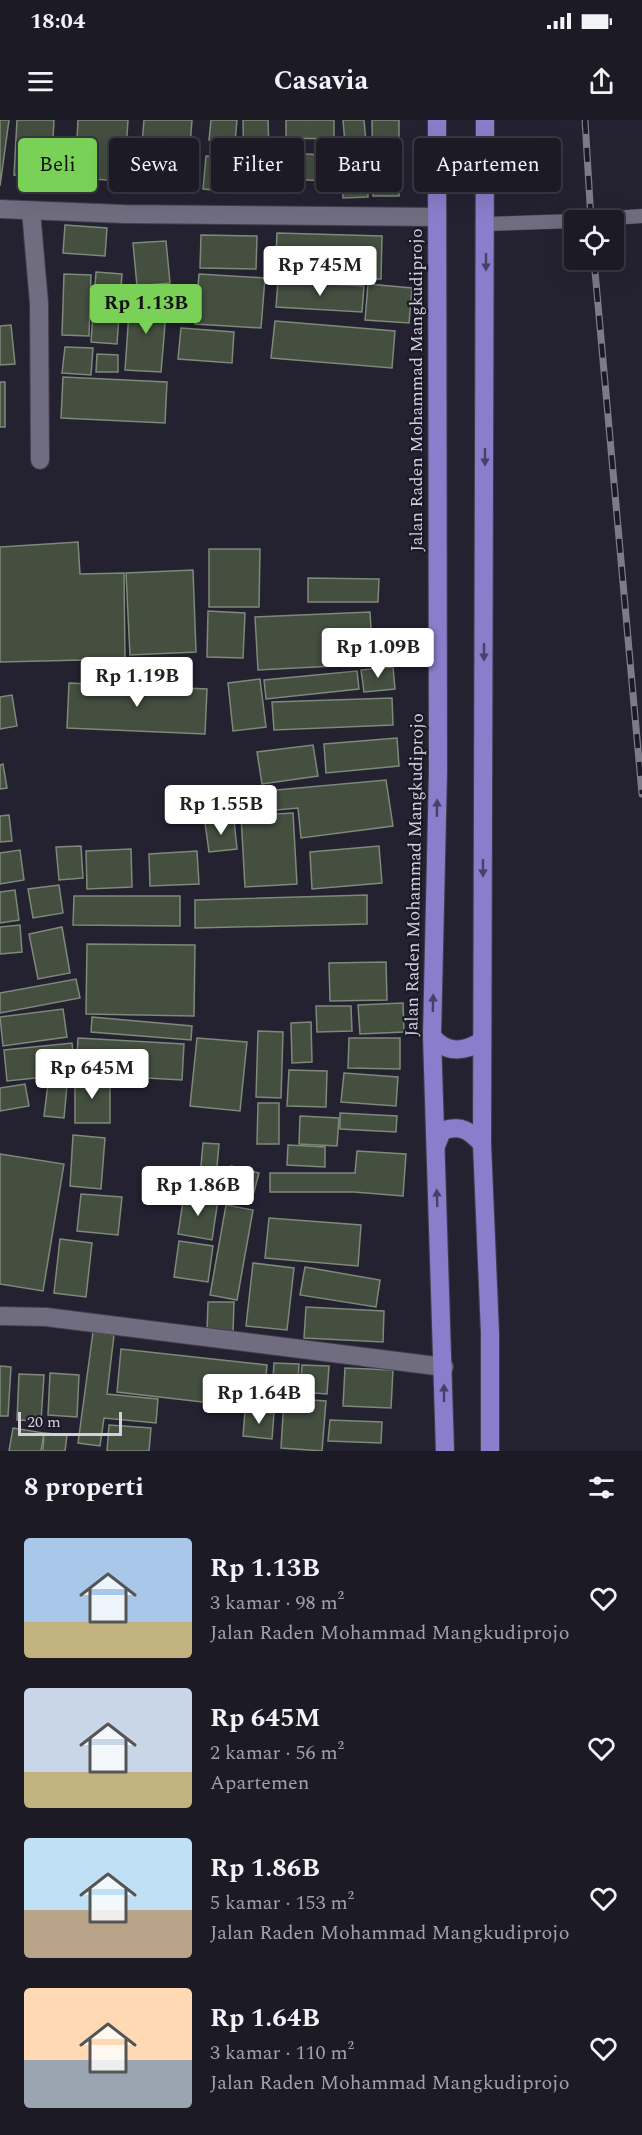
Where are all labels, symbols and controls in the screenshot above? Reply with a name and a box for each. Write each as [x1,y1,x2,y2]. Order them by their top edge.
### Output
text: 18:04 [30,5,85,38]
text: Casavia [274,60,368,102]
icon: menu [24,65,57,98]
icon: share [585,65,618,98]
chip: Beli [18,138,97,192]
chip: Sewa [109,138,199,192]
chip: Filter [211,138,304,192]
chip: Baru [316,138,402,192]
chip: Apartemen [414,138,561,192]
map controls [564,210,624,270]
button: locate [564,210,624,270]
street label: Jalan Raden Mohammad Mangkudiprojo [403,228,430,552]
pin: Rp 745M [265,246,375,297]
text: Rp 745M [278,250,362,280]
one-way arrow [481,253,491,272]
pin: Rp 1.13B [84,284,208,335]
text: Rp 1.13B [104,288,188,318]
one-way arrow [480,448,490,467]
pin: Rp 1.09B [316,628,440,679]
text: Rp 1.09B [336,632,420,662]
one-way arrow [480,643,489,662]
pin: Rp 1.19B [75,657,199,708]
text: Rp 1.19B [95,661,179,691]
street label: Jalan Raden Mohammad Mangkudiprojo [398,713,431,1037]
pin: Rp 1.55B [159,785,283,836]
text: Rp 1.55B [179,789,263,819]
one-way arrow [432,798,442,817]
one-way arrow [478,859,488,878]
one-way arrow [428,993,438,1012]
pin: Rp 645M [37,1049,147,1100]
text: Rp 645M [50,1053,134,1083]
pin: Rp 1.86B [136,1166,260,1217]
text: Rp 1.86B [156,1170,240,1200]
one-way arrow [433,1188,442,1207]
pin: Rp 1.64B [197,1374,321,1425]
text: Rp 1.64B [217,1378,301,1408]
one-way arrow [439,1383,449,1402]
scale bar [18,1409,122,1436]
text: 20 m [27,1410,61,1434]
text: 8 properti [24,1467,144,1507]
icon: filters [585,1471,618,1504]
text: Rp 1.13B [210,1548,320,1588]
icon: home [72,1562,144,1634]
icon: heart [587,1582,620,1615]
text: 3 kamar · 98 m² [210,1588,344,1618]
text: Jalan Raden Mohammad Mangkudiprojo [210,1618,569,1648]
text: Rp 645M [210,1698,320,1738]
icon: home [72,1712,144,1784]
icon: heart [585,1732,618,1765]
text: 2 kamar · 56 m² [210,1738,344,1768]
text: Apartemen [210,1768,309,1798]
text: Rp 1.86B [210,1848,320,1888]
icon: home [72,1862,144,1934]
icon: heart [587,1882,620,1915]
text: 5 kamar · 153 m² [210,1888,354,1918]
text: Jalan Raden Mohammad Mangkudiprojo [210,1918,569,1948]
text: Rp 1.64B [210,1998,320,2038]
icon: home [72,2012,144,2084]
icon: heart [587,2032,620,2065]
text: 3 kamar · 110 m² [210,2038,354,2068]
text: Jalan Raden Mohammad Mangkudiprojo [210,2068,569,2098]

